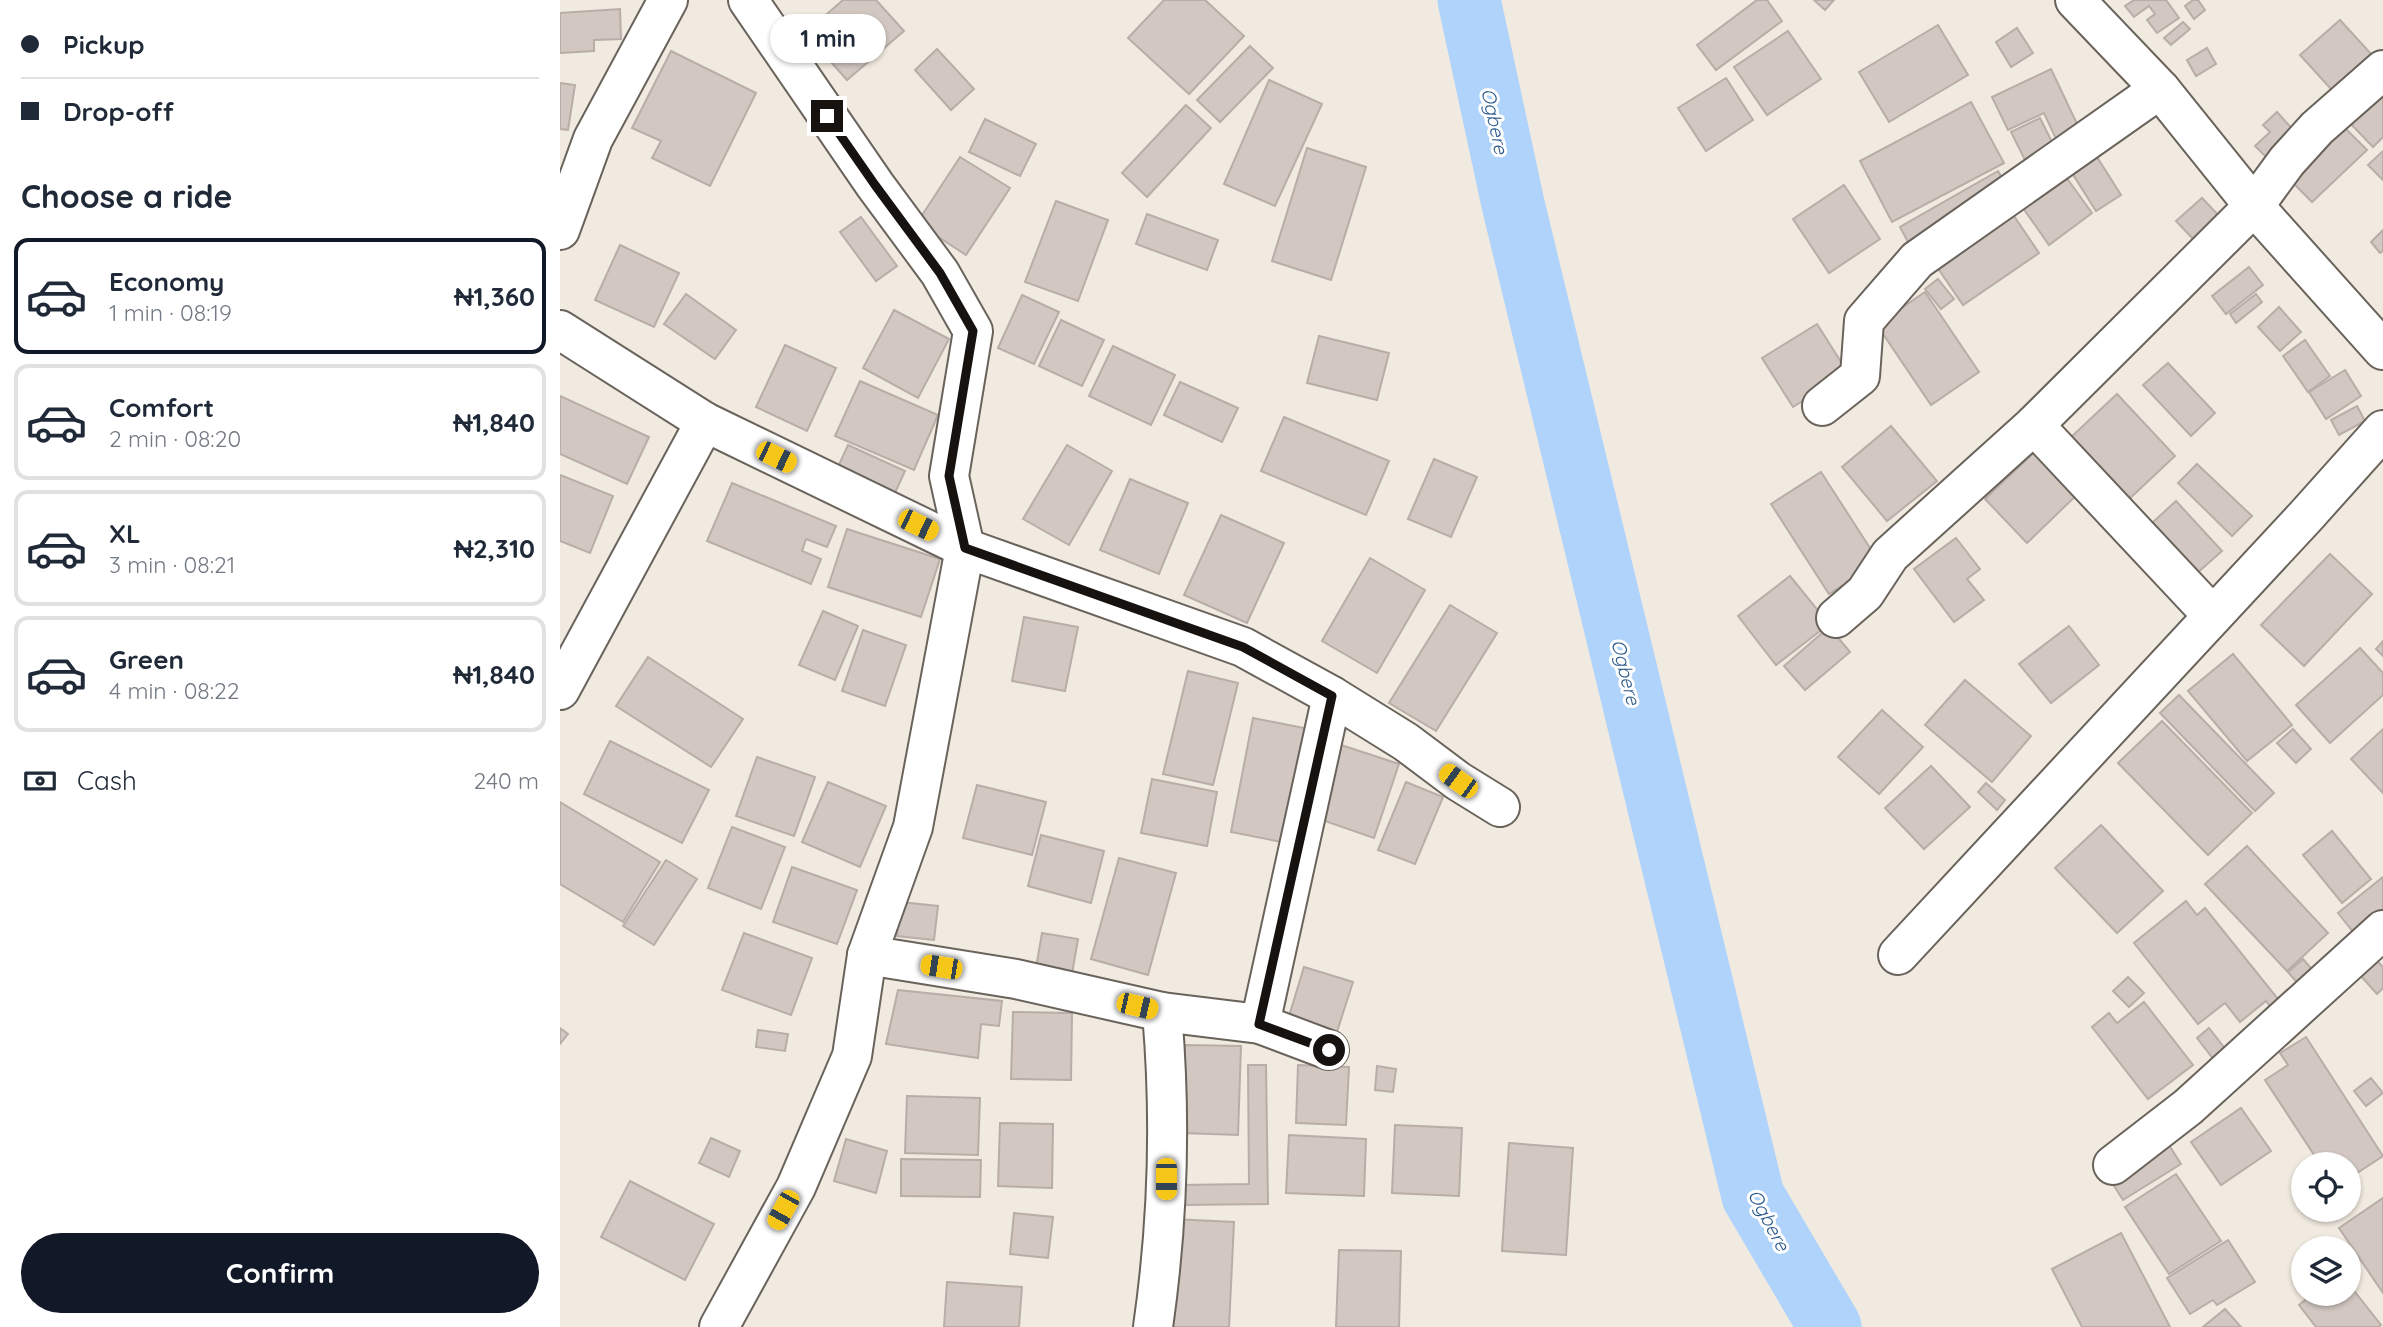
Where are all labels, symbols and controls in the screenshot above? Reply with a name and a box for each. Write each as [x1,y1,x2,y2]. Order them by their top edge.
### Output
callout: 1 min [769,15,885,64]
text: 1 min [800,24,856,53]
text: Pickup [63,28,145,61]
water label: Ogbere [1476,86,1514,157]
text: Drop-off [63,95,174,128]
route end [811,100,843,132]
text: Choose a ride [21,176,233,216]
icon: car [25,265,88,328]
text: Economy [109,265,224,298]
text: ₦1,360 [454,280,535,313]
text: 1 min · 08:19 [109,298,232,327]
icon: car [25,391,88,454]
text: Comfort [109,391,214,424]
text: ₦1,840 [453,406,535,439]
text: 2 min · 08:20 [109,424,241,453]
car [753,438,800,476]
car [895,506,942,544]
icon: car [25,517,88,580]
text: XL [109,517,141,550]
text: ₦2,310 [454,532,535,565]
text: 3 min · 08:21 [109,550,235,579]
water label: Ogbere [1606,637,1646,708]
icon: car [25,643,88,706]
text: Green [109,643,184,676]
text: ₦1,840 [453,658,535,691]
text: 4 min · 08:22 [109,676,240,705]
car [1435,760,1482,802]
icon: cash [21,762,59,800]
text: Cash [77,764,137,797]
text: 240 m [474,766,539,795]
car [919,953,964,981]
car [1115,991,1160,1021]
route start [1313,1034,1345,1066]
map controls [2291,1152,2361,1306]
button: locate [2291,1152,2361,1222]
car [1156,1158,1177,1200]
water label: Ogbere [1743,1185,1796,1256]
car [764,1187,803,1233]
button: Confirm [21,1233,539,1313]
button: layers [2291,1236,2361,1306]

